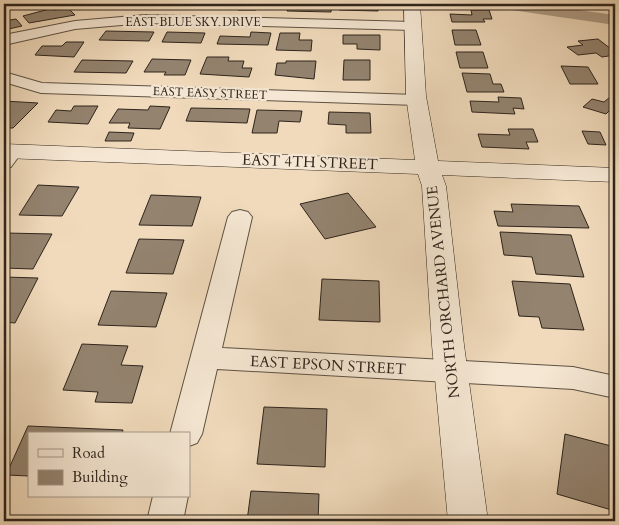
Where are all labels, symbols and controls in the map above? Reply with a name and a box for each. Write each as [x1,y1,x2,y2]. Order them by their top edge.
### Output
street label: EAST BLUE SKY DRIVE [125,14,261,30]
street label: EAST EASY STREET [152,83,268,103]
street label: EAST 4TH STREET [242,150,378,174]
street label: NORTH ORCHARD AVENUE [422,185,464,399]
street label: EAST EPSON STREET [249,351,407,379]
legend [28,432,190,498]
text: Road [72,443,105,463]
text: Building [72,467,128,487]

